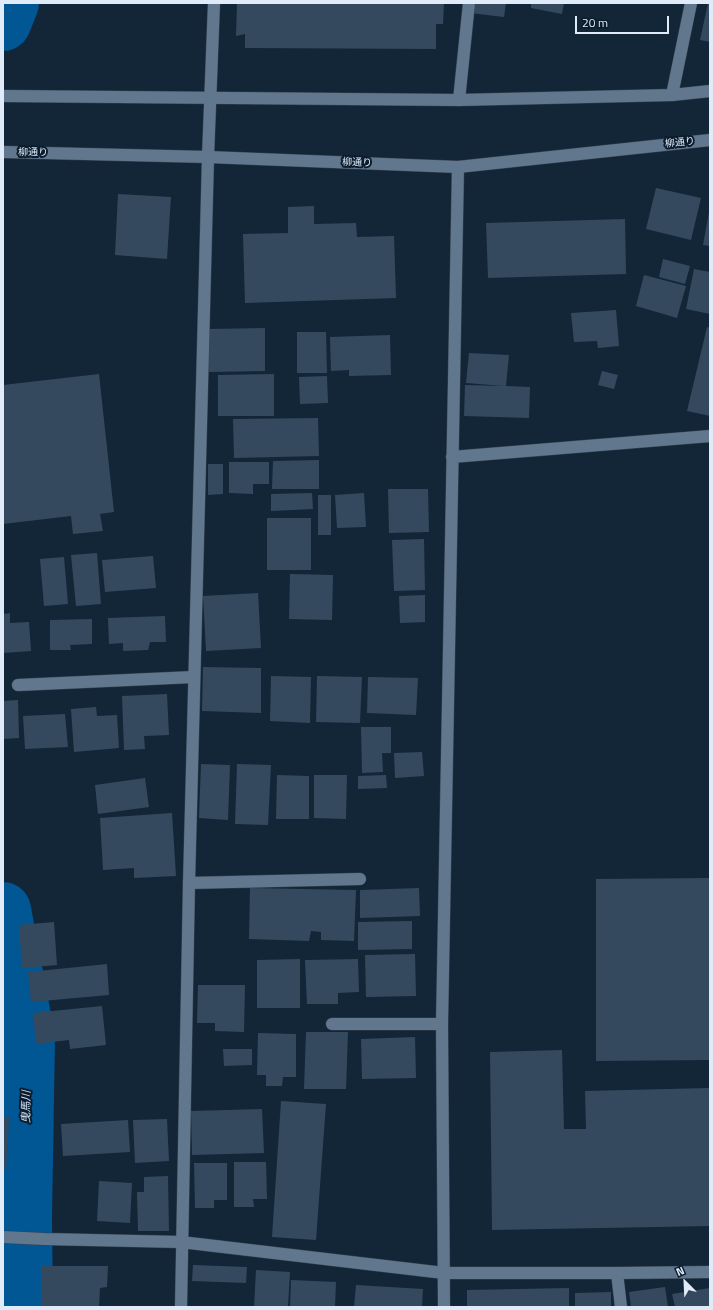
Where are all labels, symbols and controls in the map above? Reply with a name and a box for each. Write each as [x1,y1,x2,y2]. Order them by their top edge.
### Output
scale bar [577,8,671,34]
text: 20 m [582,13,608,32]
street label: 柳通り [664,135,696,151]
street label: 柳通り [18,147,48,159]
street label: 柳通り [342,156,372,170]
water label: 曳馬川 [20,1090,34,1124]
north arrow [665,1262,705,1302]
text: N [673,1262,687,1280]

